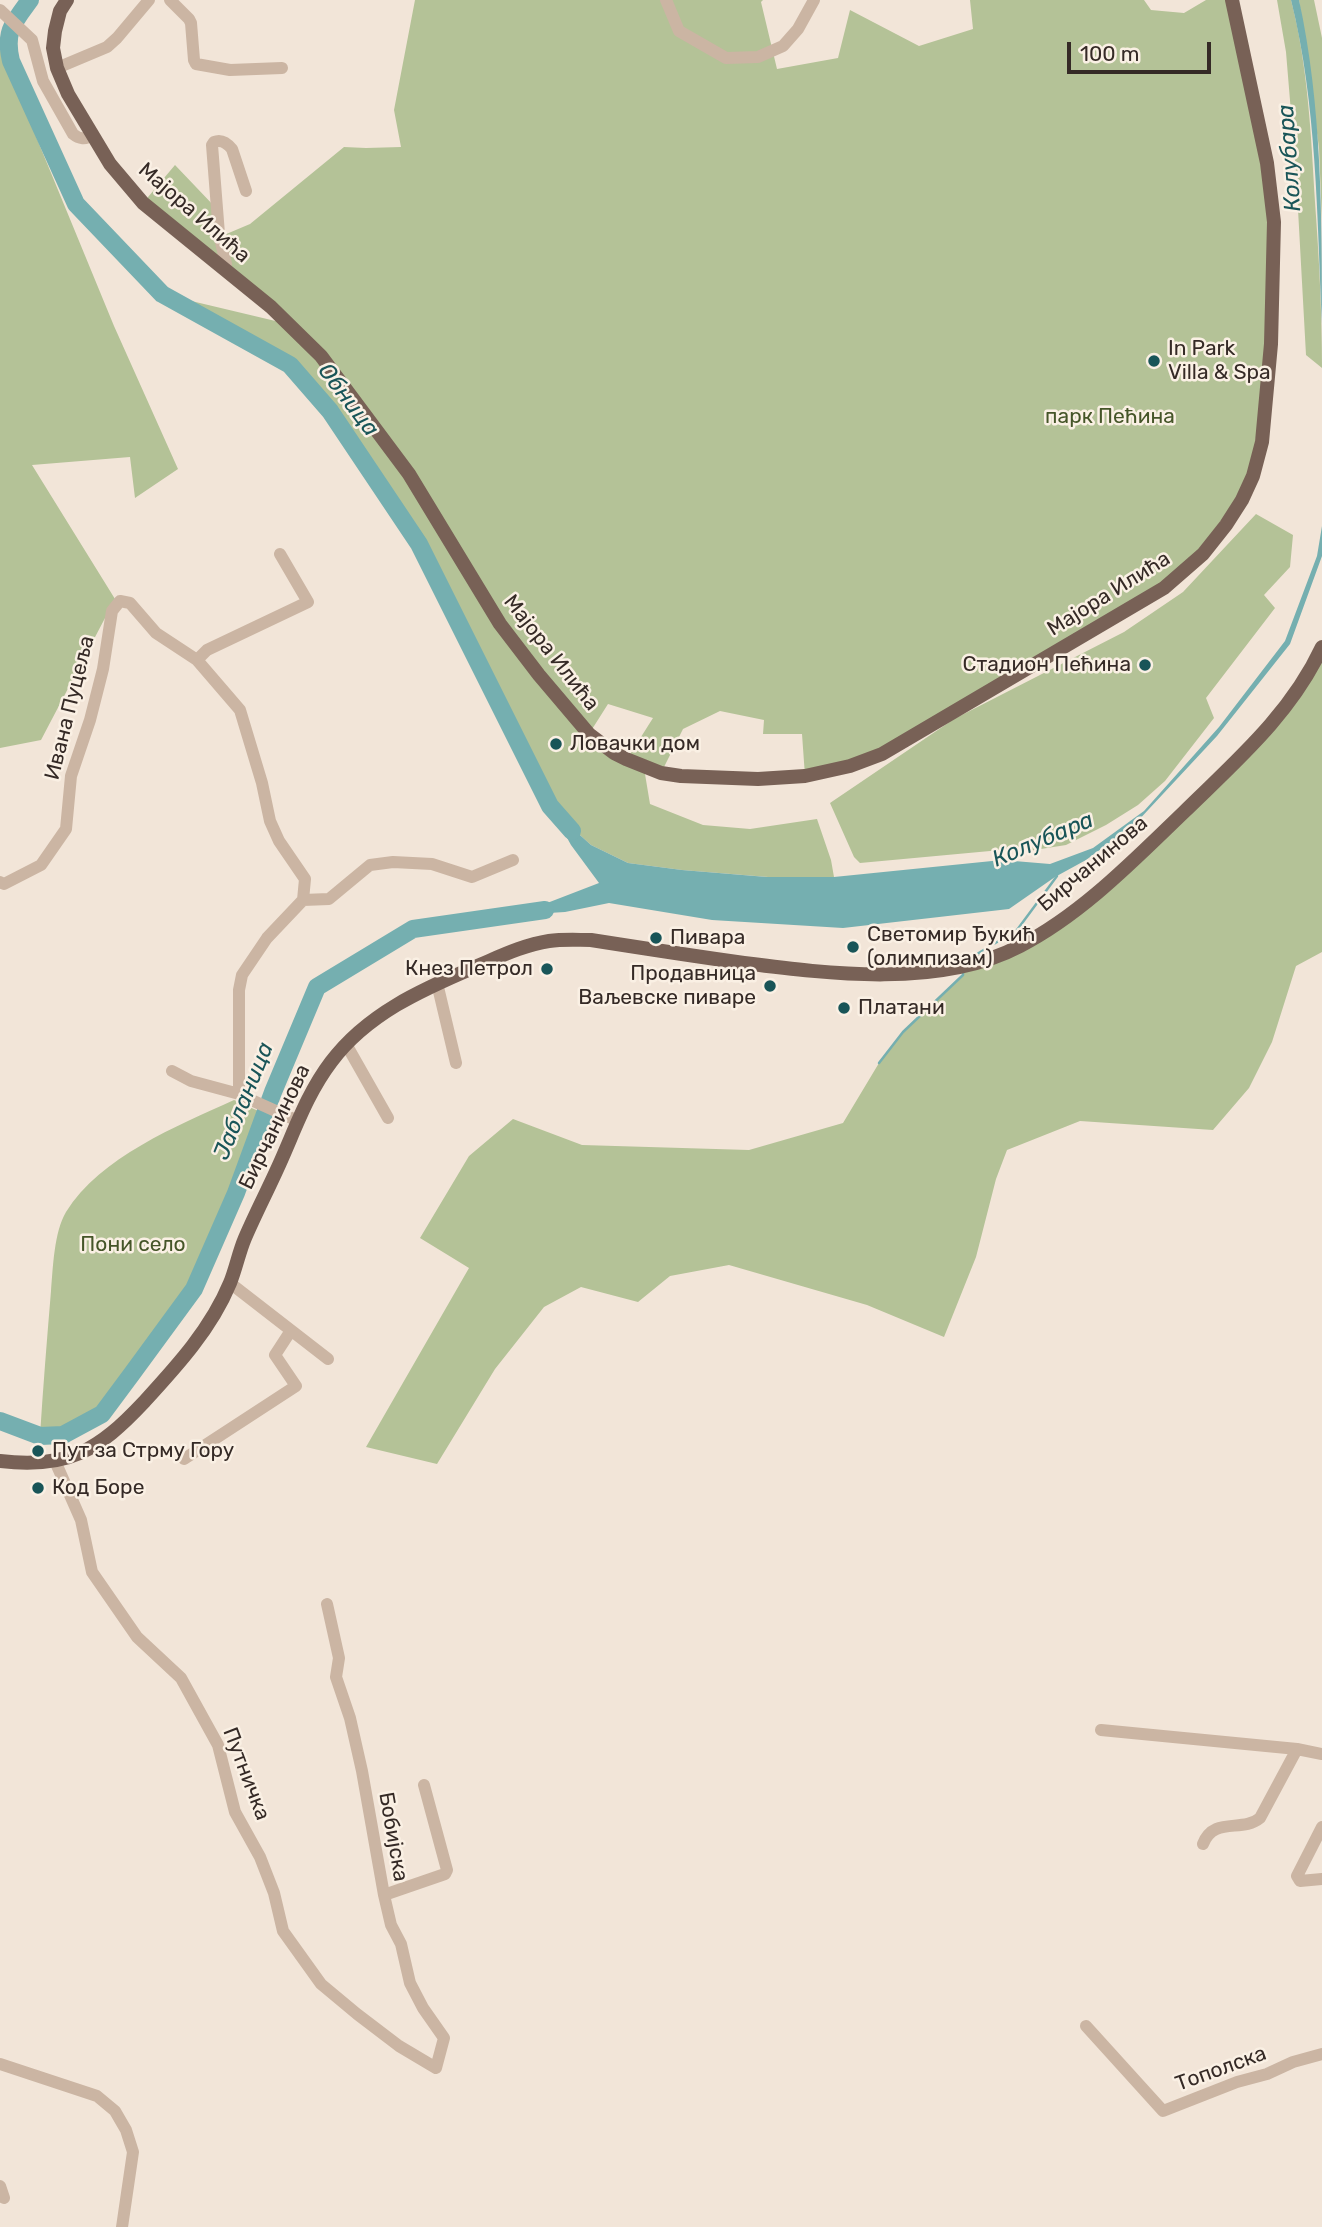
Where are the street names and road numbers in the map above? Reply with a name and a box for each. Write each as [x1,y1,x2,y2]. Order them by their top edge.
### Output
street label: Мајора Илића [133,158,255,268]
street label: Мајора Илића [1043,546,1175,642]
street label: Мајора Илића [498,590,604,716]
street label: Ивана Пуцеља [40,633,100,783]
street label: Бирчанинова [1033,811,1153,917]
street label: Бирчанинова [234,1061,316,1193]
street label: Путничка [217,1724,275,1824]
street label: Бобијска [373,1790,413,1884]
street label: Тополска [1172,2041,1270,2097]

